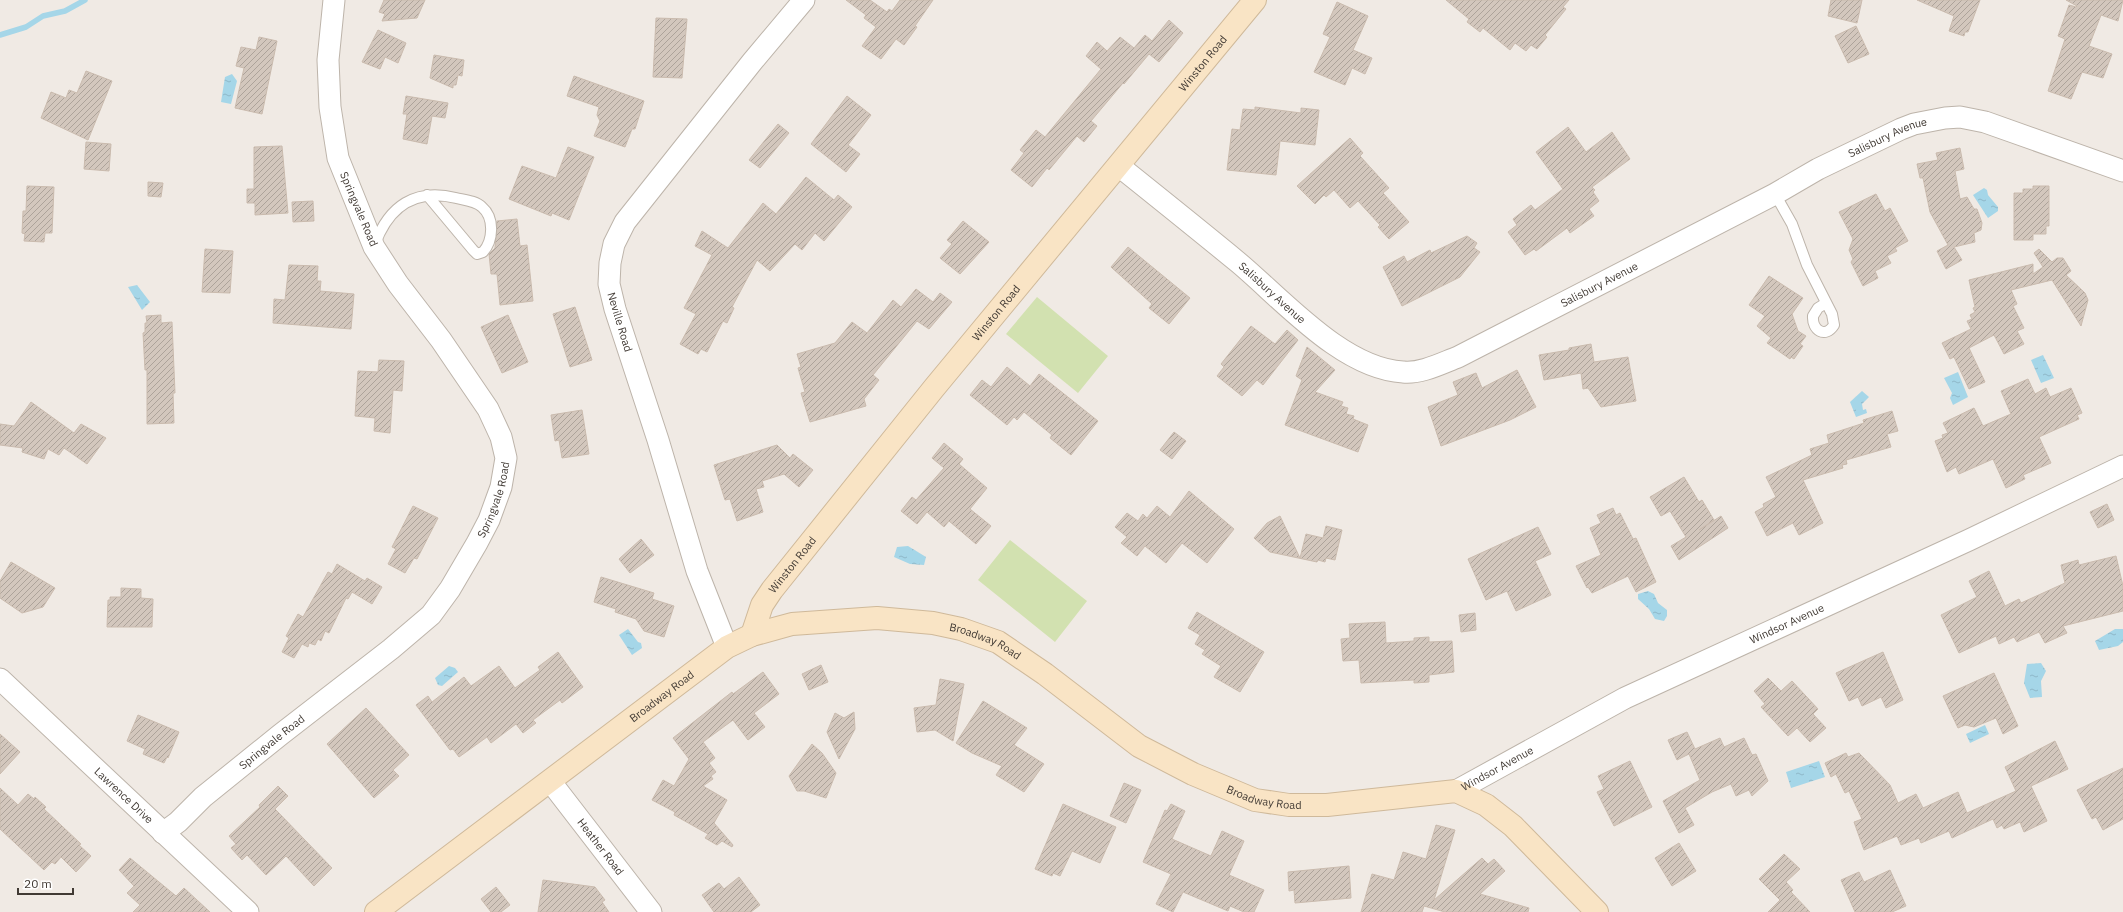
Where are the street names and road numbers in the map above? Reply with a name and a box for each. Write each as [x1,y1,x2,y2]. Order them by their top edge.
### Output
street label: Winston Road [1175,33,1230,94]
street label: Salisbury Avenue [1846,115,1928,161]
street label: Springvale Road [337,170,381,248]
street label: Salisbury Avenue [1236,259,1309,327]
street label: Salisbury Avenue [1558,259,1640,310]
street label: Winston Road [969,282,1023,344]
street label: Neville Road [604,290,636,354]
street label: Springvale Road [474,461,512,540]
street label: Winston Road [765,534,819,596]
street label: Windsor Avenue [1748,601,1826,647]
street label: Broadway Road [948,620,1024,663]
street label: Broadway Road [627,667,697,725]
street label: Springvale Road [236,712,307,772]
street label: Windsor Avenue [1459,743,1536,794]
street label: Lawrence Drive [91,764,156,826]
street label: Broadway Road [1224,782,1302,812]
street label: Heather Road [574,816,627,878]

